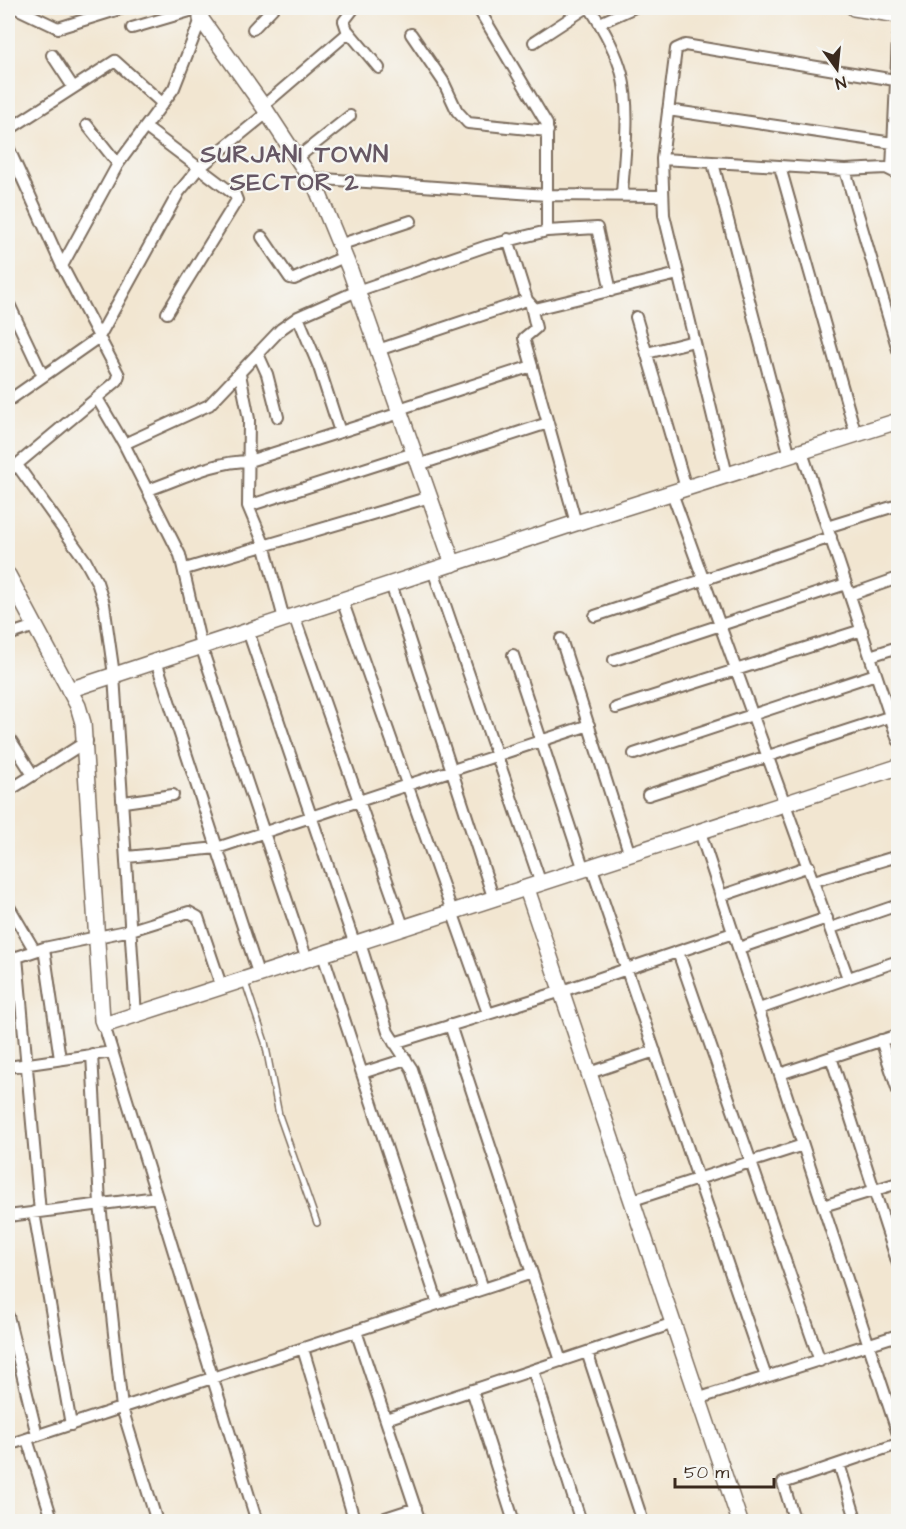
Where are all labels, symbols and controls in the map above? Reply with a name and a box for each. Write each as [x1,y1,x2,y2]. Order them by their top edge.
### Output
north arrow [807,39,867,99]
text: N [833,71,848,94]
district label: SURJANI TOWN SECTOR 2 [199,138,390,200]
scale bar [675,1451,774,1489]
text: 50 m [684,1460,729,1485]

